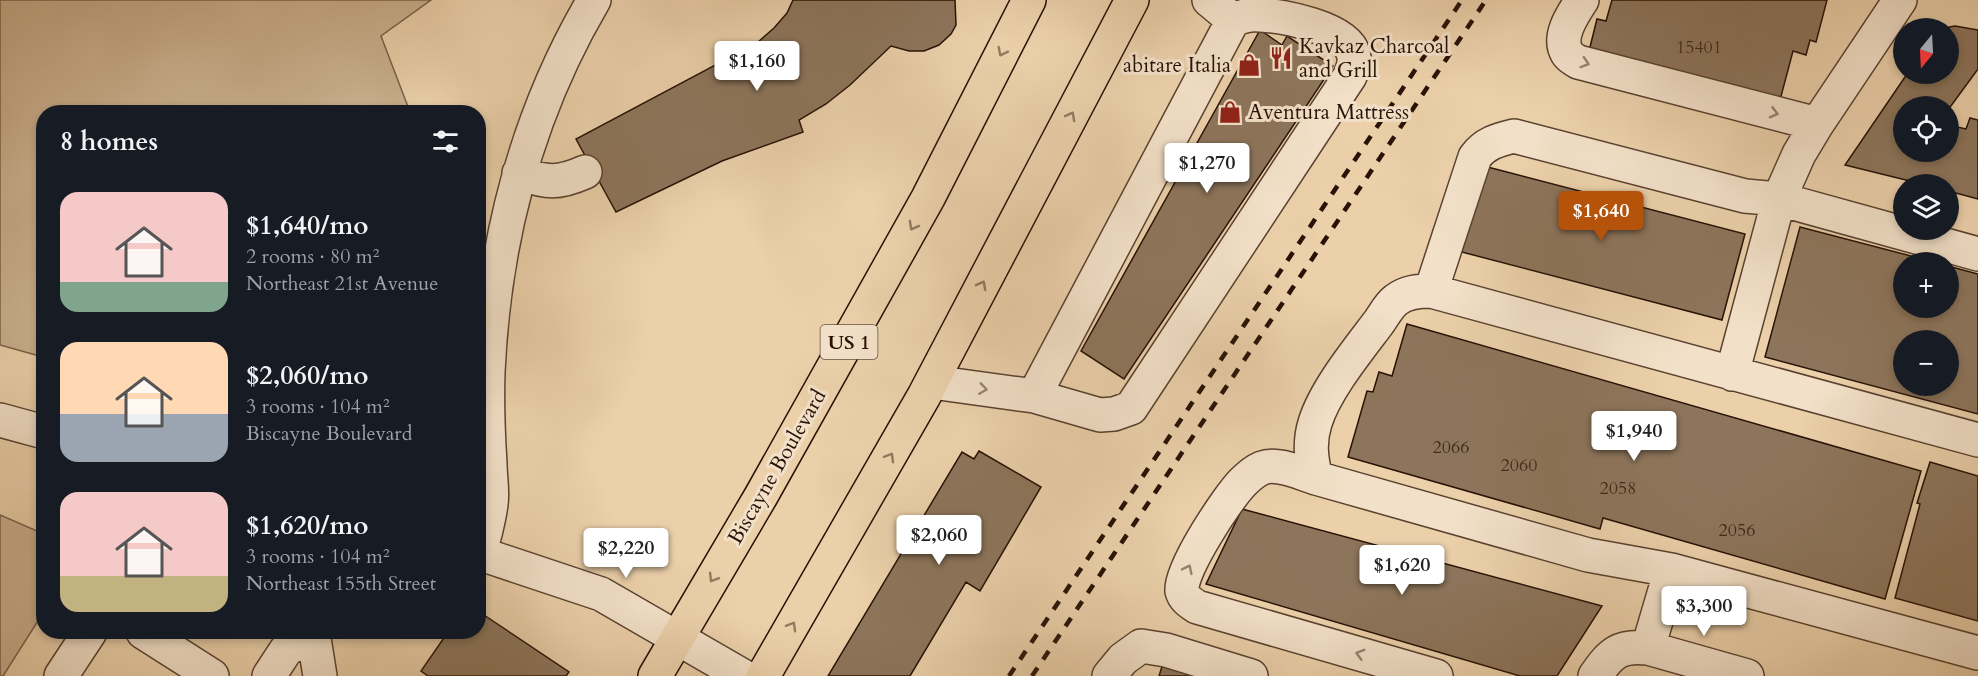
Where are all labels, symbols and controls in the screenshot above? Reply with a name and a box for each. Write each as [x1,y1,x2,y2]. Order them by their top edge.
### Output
north arrow [1893,18,1959,84]
map controls [1893,18,1959,396]
place label: Kavkaz Charcoal and Grill [1299,32,1449,85]
house number: 15401 [1676,35,1722,60]
pin: $1,160 [708,41,806,92]
restaurant icon: Kavkaz Charcoal and Grill [1268,45,1294,71]
one-way arrow [998,46,1009,57]
text: $1,160 [728,47,786,74]
place label: abitare Italia [1123,51,1231,80]
shop icon: abitare Italia [1236,52,1262,78]
one-way arrow [1580,56,1590,69]
button: locate [1893,96,1959,162]
place label: Aventura Mattress [1248,98,1409,127]
shop icon: Aventura Mattress [1217,99,1243,125]
one-way arrow [1769,105,1779,118]
one-way arrow [1064,112,1075,123]
text: 8 homes [60,124,158,159]
icon: filters [429,125,462,158]
pin: $1,270 [1158,143,1256,194]
text: $1,270 [1178,149,1236,176]
button: layers [1893,174,1959,240]
pin: $1,640 [1552,191,1650,242]
text: $1,640 [1572,197,1630,224]
text: $1,640/mo [246,208,369,243]
icon: home [108,216,180,288]
one-way arrow [909,219,920,230]
text: 2 rooms · 80 m² [246,243,379,270]
button: + [1893,252,1959,318]
text: Northeast 21st Avenue [246,270,438,297]
one-way arrow [975,280,987,291]
road number: US 1 [820,325,878,359]
button: − [1893,330,1959,396]
text: $2,060/mo [246,358,369,393]
icon: home [108,366,180,438]
one-way arrow [978,382,987,394]
street label: Biscayne Boulevard [721,384,833,550]
text: 3 rooms · 104 m² [246,393,390,420]
pin: $1,940 [1585,411,1683,462]
text: $1,940 [1605,417,1663,444]
text: Biscayne Boulevard [246,420,412,447]
house number: 2066 [1433,435,1469,460]
one-way arrow [883,452,894,463]
house number: 2060 [1501,453,1537,478]
house number: 2058 [1600,476,1636,501]
text: $1,620/mo [246,508,369,543]
pin: $2,060 [890,515,988,566]
icon: home [108,516,180,588]
house number: 2056 [1719,518,1755,543]
text: $2,060 [910,521,968,548]
pin: $2,220 [577,528,675,579]
text: $2,220 [597,534,655,561]
text: 3 rooms · 104 m² [246,543,390,570]
pin: $1,620 [1353,545,1451,596]
text: $1,620 [1373,551,1431,578]
one-way arrow [1181,564,1193,575]
text: Northeast 155th Street [246,570,436,597]
one-way arrow [709,572,720,582]
pin: $3,300 [1655,586,1753,637]
text: $3,300 [1675,592,1733,619]
one-way arrow [785,621,797,632]
one-way arrow [1355,649,1366,661]

